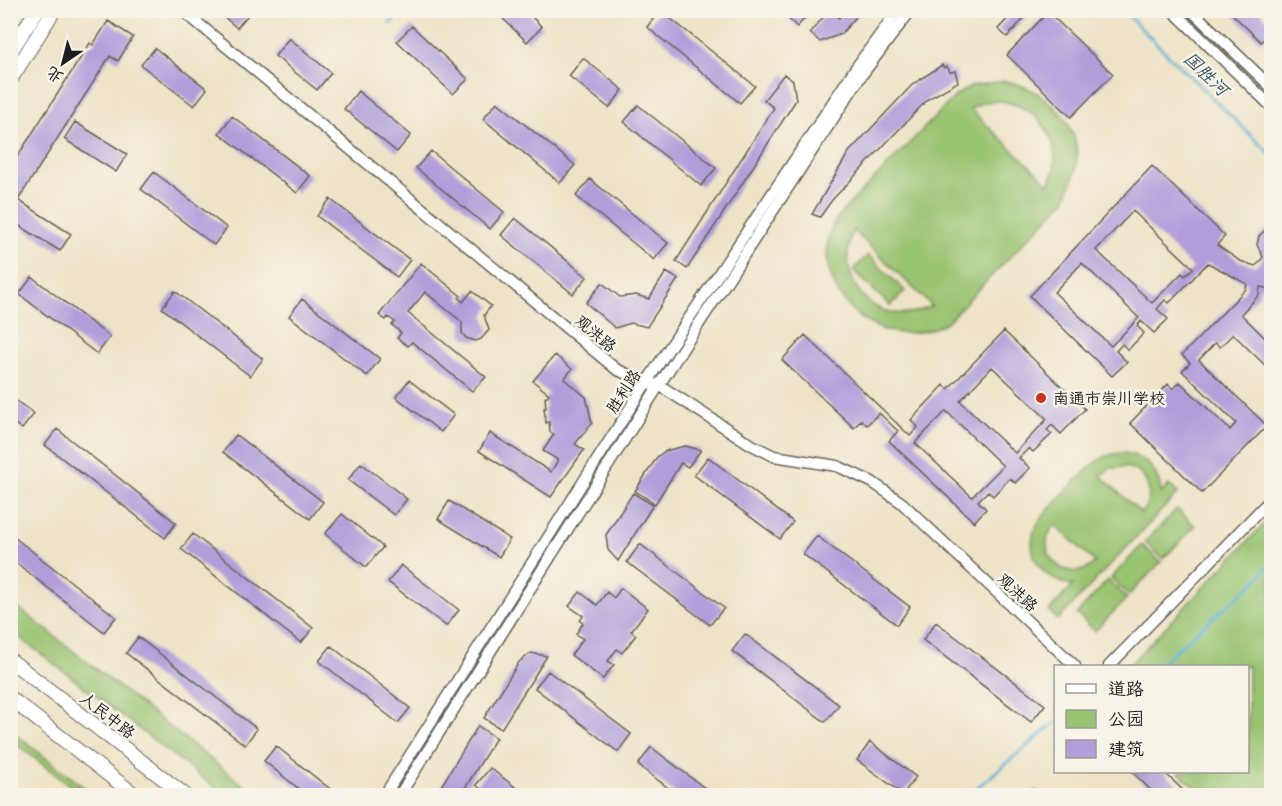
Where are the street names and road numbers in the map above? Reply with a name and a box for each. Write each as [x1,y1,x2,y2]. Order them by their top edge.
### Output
street label: 观洪路 [571,310,621,356]
street label: 胜利路 [602,365,644,417]
street label: 观洪路 [994,568,1042,616]
street label: 人民中路 [77,687,139,743]

